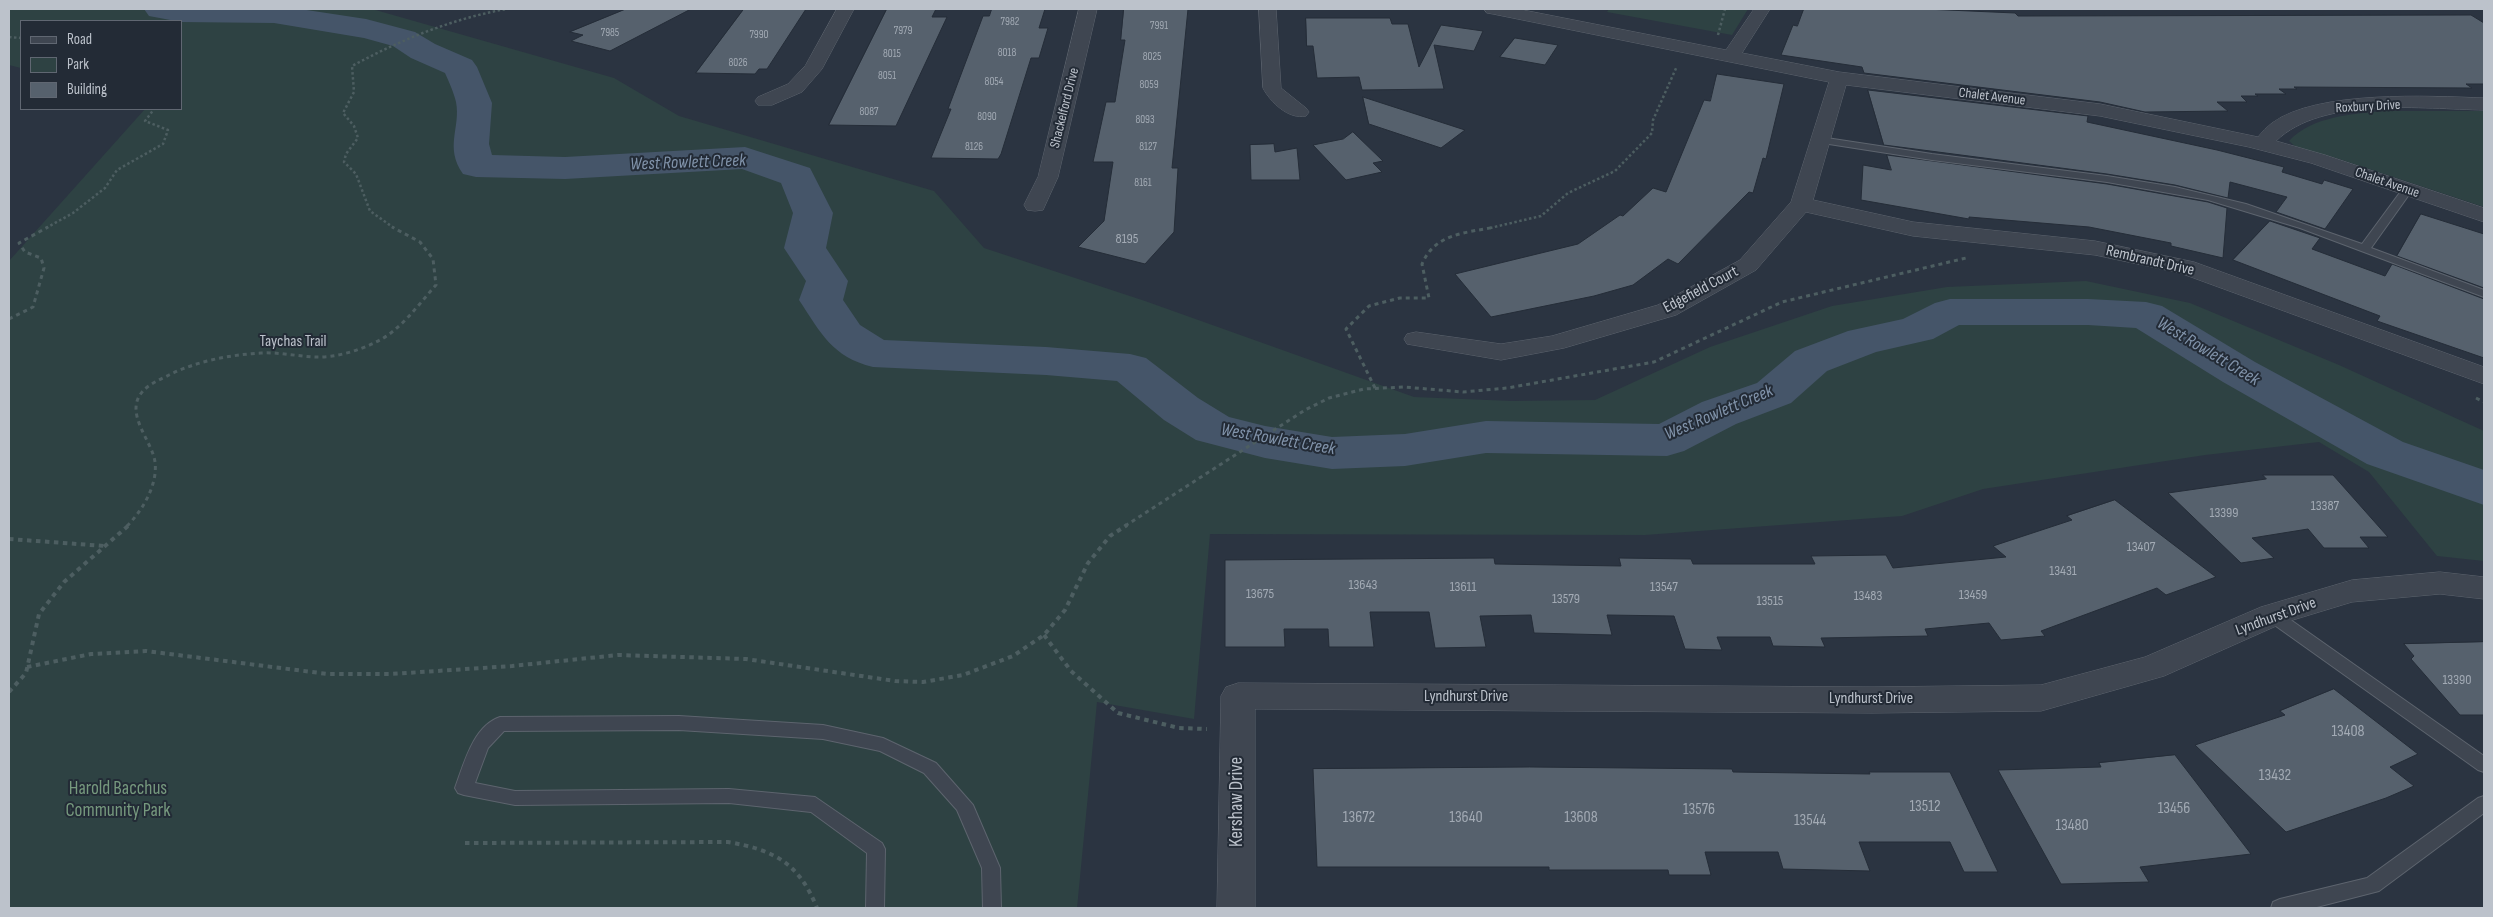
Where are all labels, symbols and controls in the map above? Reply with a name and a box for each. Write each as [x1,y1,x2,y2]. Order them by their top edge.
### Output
house number: 7982 [1001,15,1019,29]
house number: 7991 [1150,19,1168,33]
legend [20,20,182,110]
house number: 7979 [894,24,912,38]
house number: 7985 [601,26,619,40]
house number: 7990 [749,28,769,42]
text: Road [67,30,92,49]
house number: 8018 [998,46,1016,60]
house number: 8015 [883,47,901,61]
house number: 8025 [1143,50,1161,64]
text: Park [67,55,89,74]
house number: 8026 [728,56,748,70]
street label: Shackelford Drive [1047,66,1083,150]
house number: 8051 [878,69,896,83]
house number: 8054 [985,75,1003,89]
house number: 8059 [1139,78,1159,92]
text: Building [67,80,107,99]
street label: Chalet Avenue [1958,85,2026,109]
street label: Roxbury Drive [2335,97,2401,117]
house number: 8087 [860,105,878,119]
house number: 8090 [977,110,997,124]
house number: 8093 [1135,113,1155,127]
house number: 8126 [965,140,983,154]
house number: 8127 [1139,140,1157,154]
water label: West Rowlett Creek [630,150,746,176]
street label: Chalet Avenue [2353,164,2421,202]
house number: 8161 [1134,176,1152,190]
house number: 8195 [1116,231,1138,247]
street label: Rembrandt Drive [2104,242,2196,280]
street label: Edgefield Court [1660,262,1742,318]
water label: West Rowlett Creek [2153,313,2263,391]
street label: Taychas Trail [260,332,326,352]
water label: West Rowlett Creek [1661,380,1777,446]
water label: West Rowlett Creek [1219,419,1337,461]
house number: 13387 [2311,498,2339,514]
house number: 13399 [2209,505,2239,521]
house number: 13407 [2127,539,2155,555]
house number: 13431 [2049,563,2077,579]
house number: 13643 [1349,577,1377,593]
house number: 13611 [1450,579,1476,595]
house number: 13547 [1650,579,1678,595]
house number: 13675 [1246,586,1274,602]
house number: 13459 [1959,587,1987,603]
house number: 13483 [1854,588,1882,604]
house number: 13579 [1552,591,1580,607]
house number: 13515 [1757,593,1783,609]
street label: Lyndhurst Drive [2233,594,2319,640]
house number: 13390 [2442,672,2472,688]
street label: Lyndhurst Drive [1424,687,1508,707]
street label: Lyndhurst Drive [1829,689,1913,709]
house number: 13408 [2331,722,2365,742]
street label: Kershaw Drive [1226,757,1248,847]
house number: 13432 [2259,766,2291,786]
park label: Harold Bacchus Community Park [66,778,170,822]
house number: 13512 [1909,797,1941,817]
house number: 13456 [2158,799,2190,819]
house number: 13576 [1683,800,1715,820]
house number: 13672 [1343,808,1375,828]
house number: 13640 [1449,808,1483,828]
house number: 13608 [1564,808,1598,828]
house number: 13544 [1794,811,1826,831]
house number: 13480 [2055,816,2089,836]

